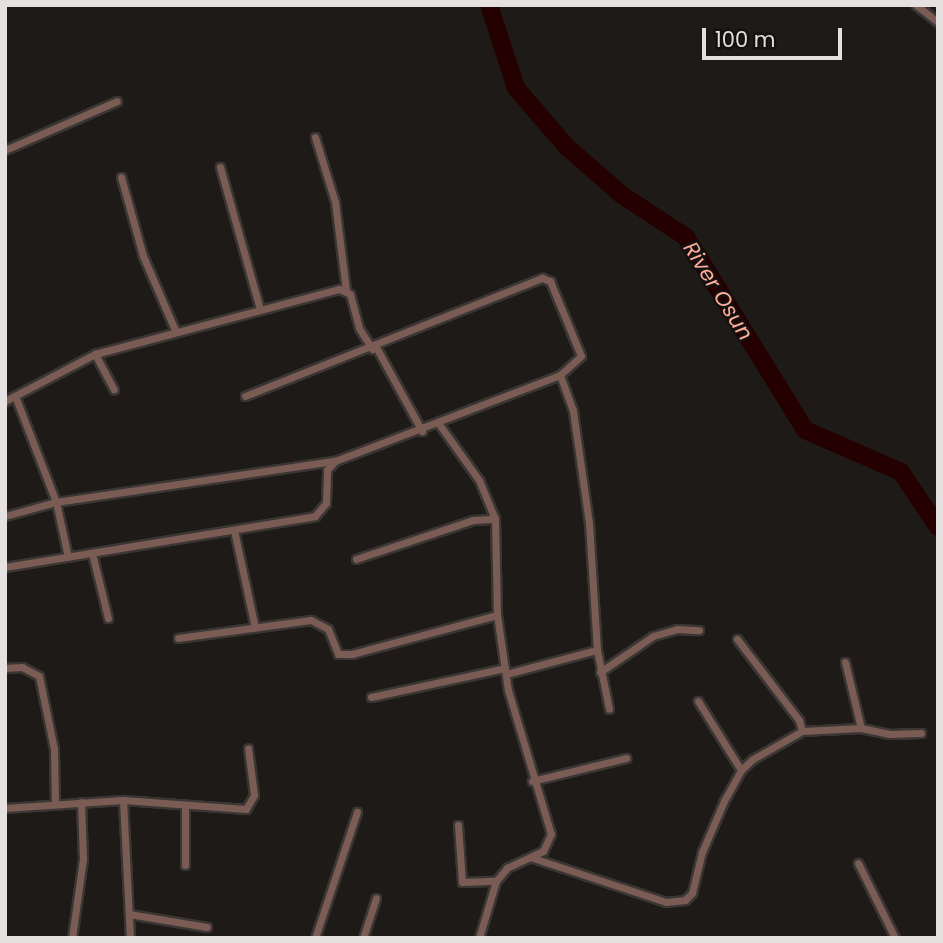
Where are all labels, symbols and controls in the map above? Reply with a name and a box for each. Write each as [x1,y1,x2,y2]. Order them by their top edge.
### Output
scale bar [705,14,845,58]
text: 100 m [715,25,775,54]
water label: River Osun [678,237,758,345]

